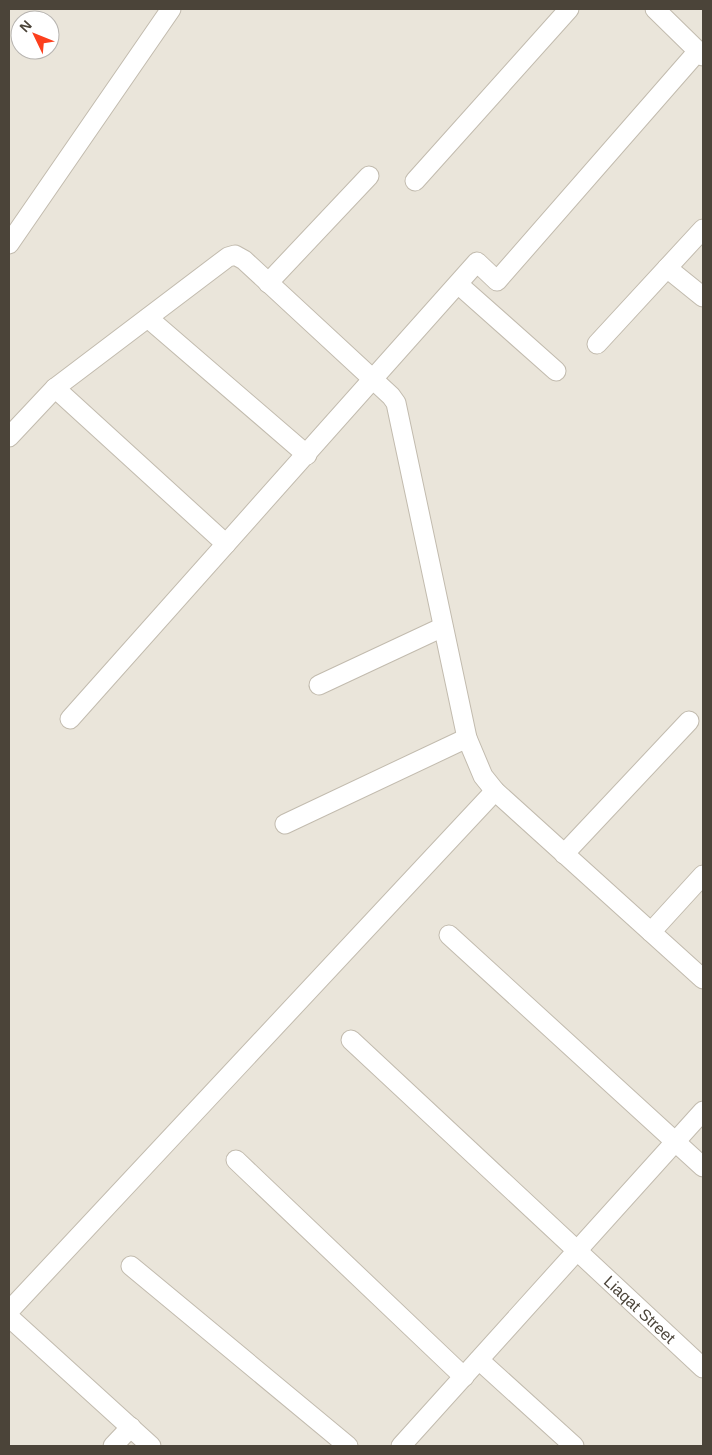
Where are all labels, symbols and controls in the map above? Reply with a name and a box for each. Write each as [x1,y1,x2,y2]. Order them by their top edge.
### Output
north arrow [10,10,60,60]
text: N [16,17,35,35]
street label: Liaqat Street [601,1272,679,1347]

